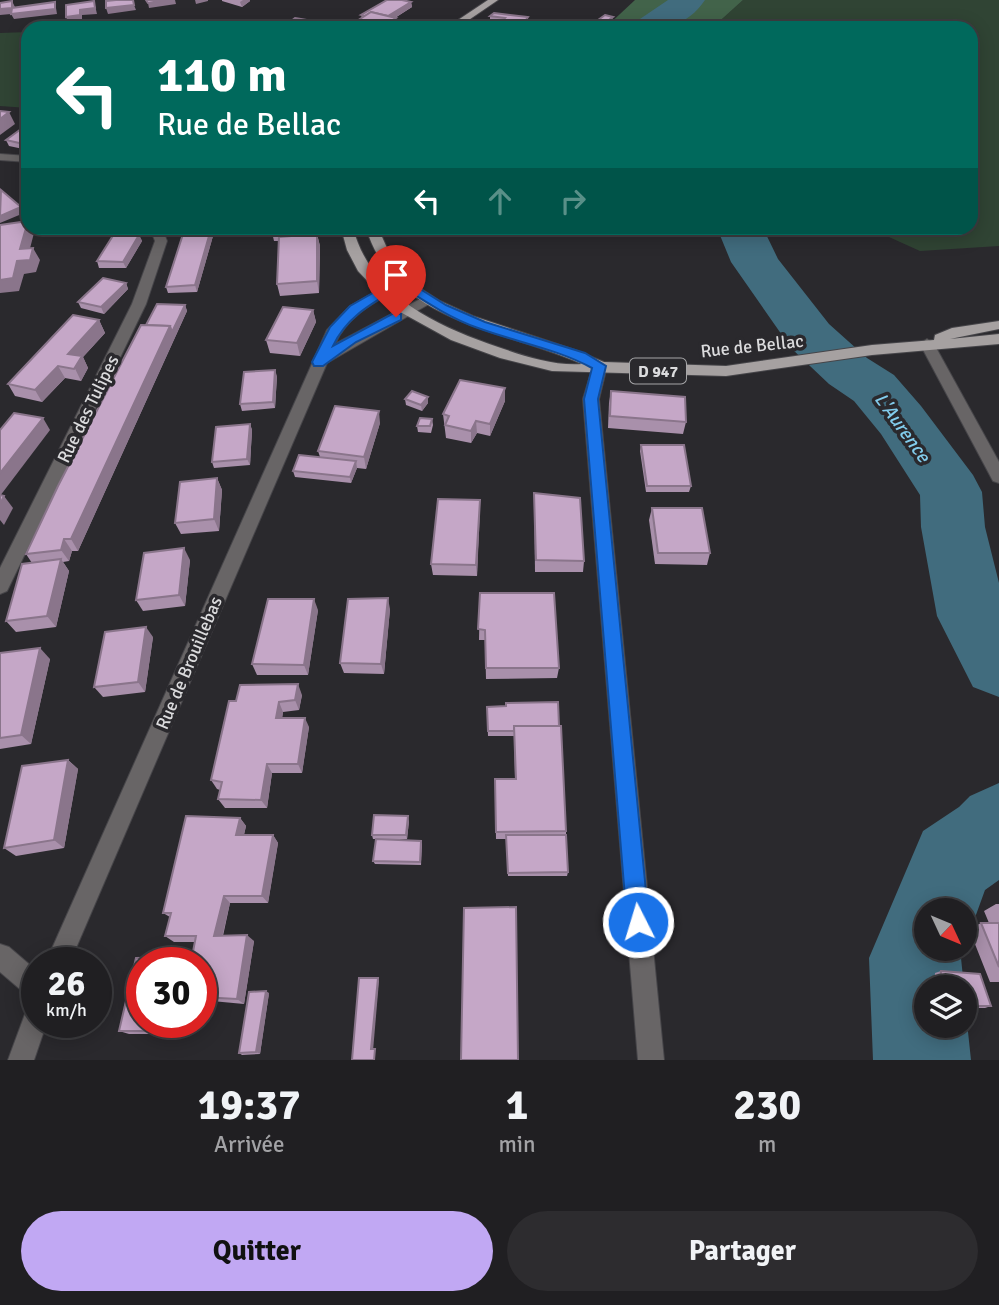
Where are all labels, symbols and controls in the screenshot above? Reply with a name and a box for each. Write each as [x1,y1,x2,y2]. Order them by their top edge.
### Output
text: 110 m [157,45,287,105]
icon: left [42,49,133,140]
text: Rue de Bellac [157,105,341,144]
icon: left [408,182,446,220]
icon: ahead [481,182,519,220]
icon: right [554,182,592,220]
pin [366,245,426,317]
icon: arrive [377,256,415,294]
street label: Rue de Bellac [699,330,805,362]
street label: Rue des Tulipes [52,351,124,467]
road number: D 947 [630,358,686,384]
water label: L'Aurence [869,388,936,468]
street label: Rue de Brouillebas [151,593,227,733]
position arrow [601,885,675,959]
north arrow [914,898,976,961]
map controls [914,898,977,1038]
speed limit sign: 30 [126,947,217,1038]
text: 26 [48,962,85,1005]
button: layers [914,975,977,1038]
text: km/h [46,999,87,1021]
text: 19:37 [198,1080,301,1131]
text: 1 [506,1080,528,1131]
text: 230 [733,1080,801,1131]
text: Arrivée [214,1130,285,1159]
text: min [498,1130,536,1159]
text: m [758,1130,776,1159]
button: Quitter [21,1211,493,1291]
button: Partager [507,1211,978,1291]

